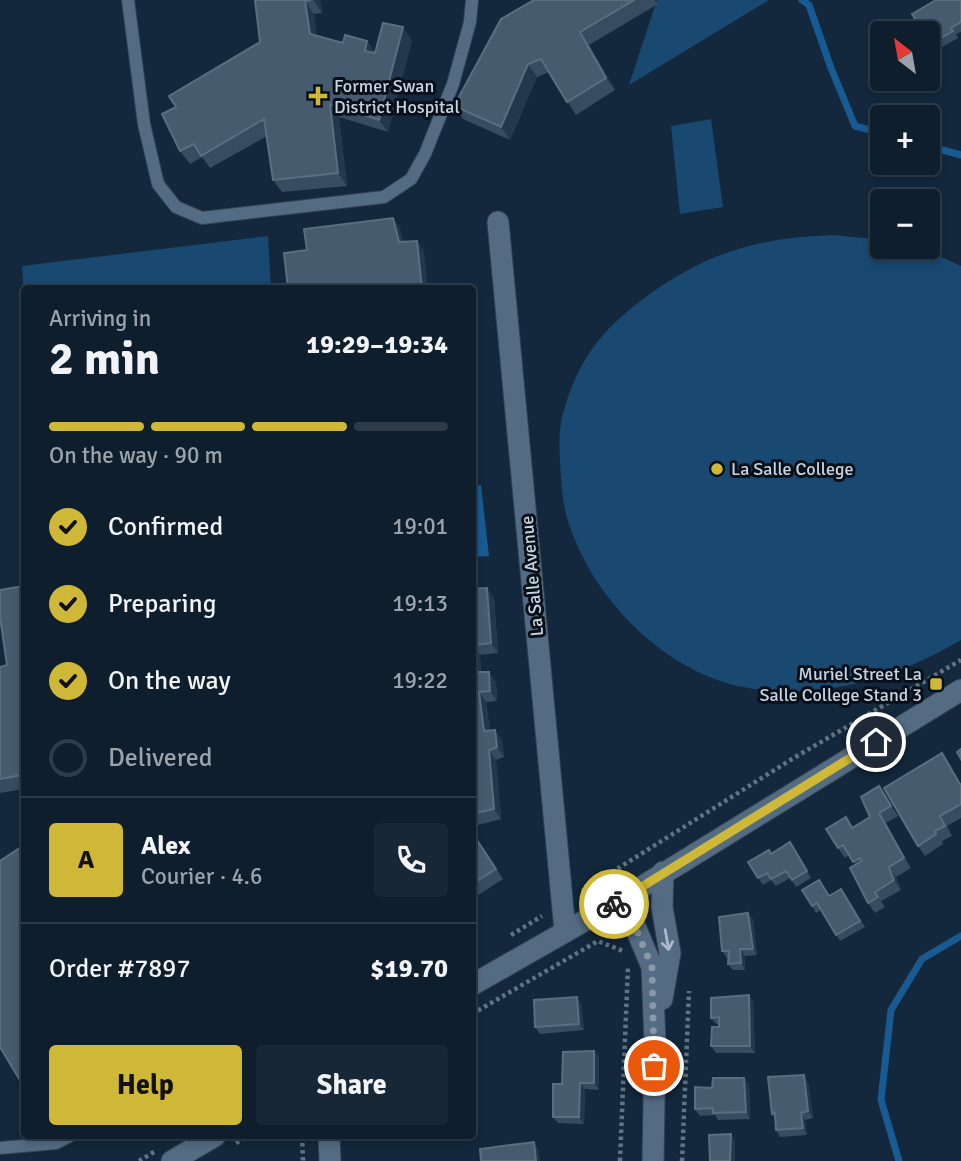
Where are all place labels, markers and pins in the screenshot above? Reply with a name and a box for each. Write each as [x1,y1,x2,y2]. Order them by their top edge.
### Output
place label: Former Swan District Hospital [334,75,460,118]
marker: Former Swan District Hospital [308,86,328,106]
place label: La Salle College [731,458,853,480]
marker: La Salle College [709,461,725,477]
place label: Muriel Street La Salle College Stand 3 [759,663,922,706]
marker: Muriel Street La Salle College Stand 3 [928,676,944,692]
pin [846,712,906,772]
pin [624,1036,684,1096]

